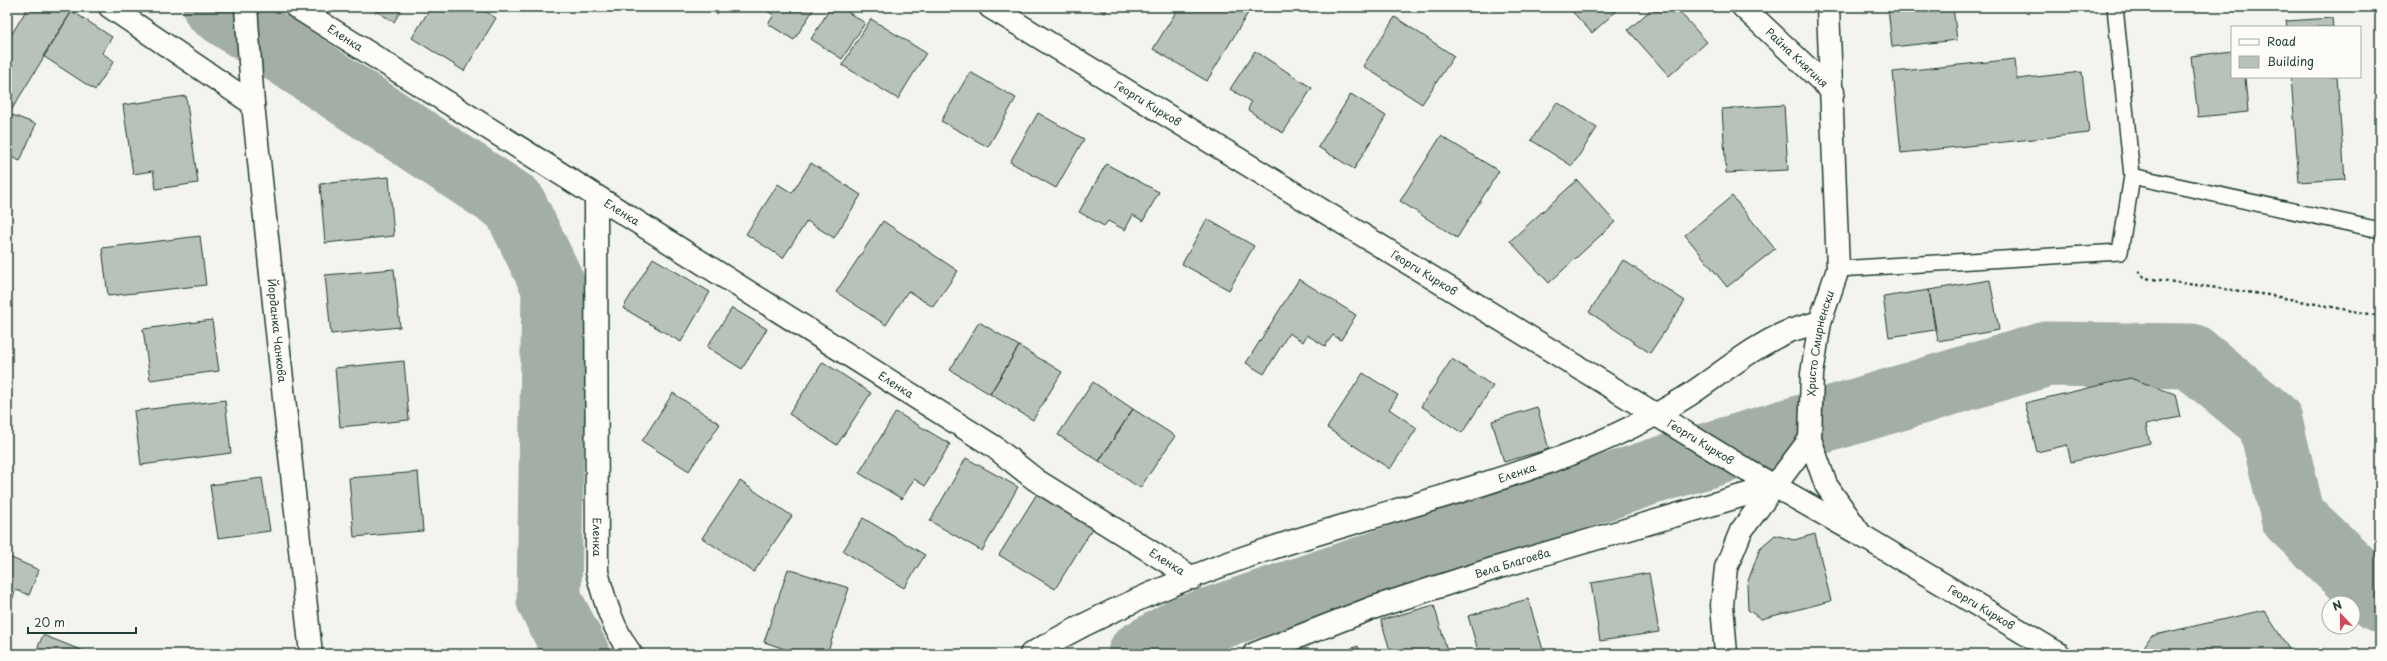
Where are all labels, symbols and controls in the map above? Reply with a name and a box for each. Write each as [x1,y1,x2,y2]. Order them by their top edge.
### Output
street label: Еленка [324,20,367,55]
street label: Райна Княгиня [1762,24,1832,91]
legend [2231,26,2361,78]
text: Road [2267,32,2296,50]
text: Building [2267,52,2314,70]
street label: Георги Кирков [1111,76,1185,130]
street label: Еленка [601,194,643,229]
street label: Георги Кирков [1388,245,1461,299]
street label: Йорданка Чанкова [263,278,291,383]
street label: Христо Смирненски [1802,288,1838,397]
street label: Еленка [875,367,917,402]
street label: Георги Кирков [1664,415,1737,468]
street label: Еленка [1496,458,1538,487]
street label: Еленка [589,517,606,557]
street label: Вела Благоева [1472,543,1552,582]
street label: Еленка [1146,544,1189,579]
street label: Георги Кирков [1945,580,2018,634]
north arrow [2321,595,2361,635]
text: N [2330,596,2345,615]
scale bar [28,609,136,635]
text: 20 m [34,613,65,631]

